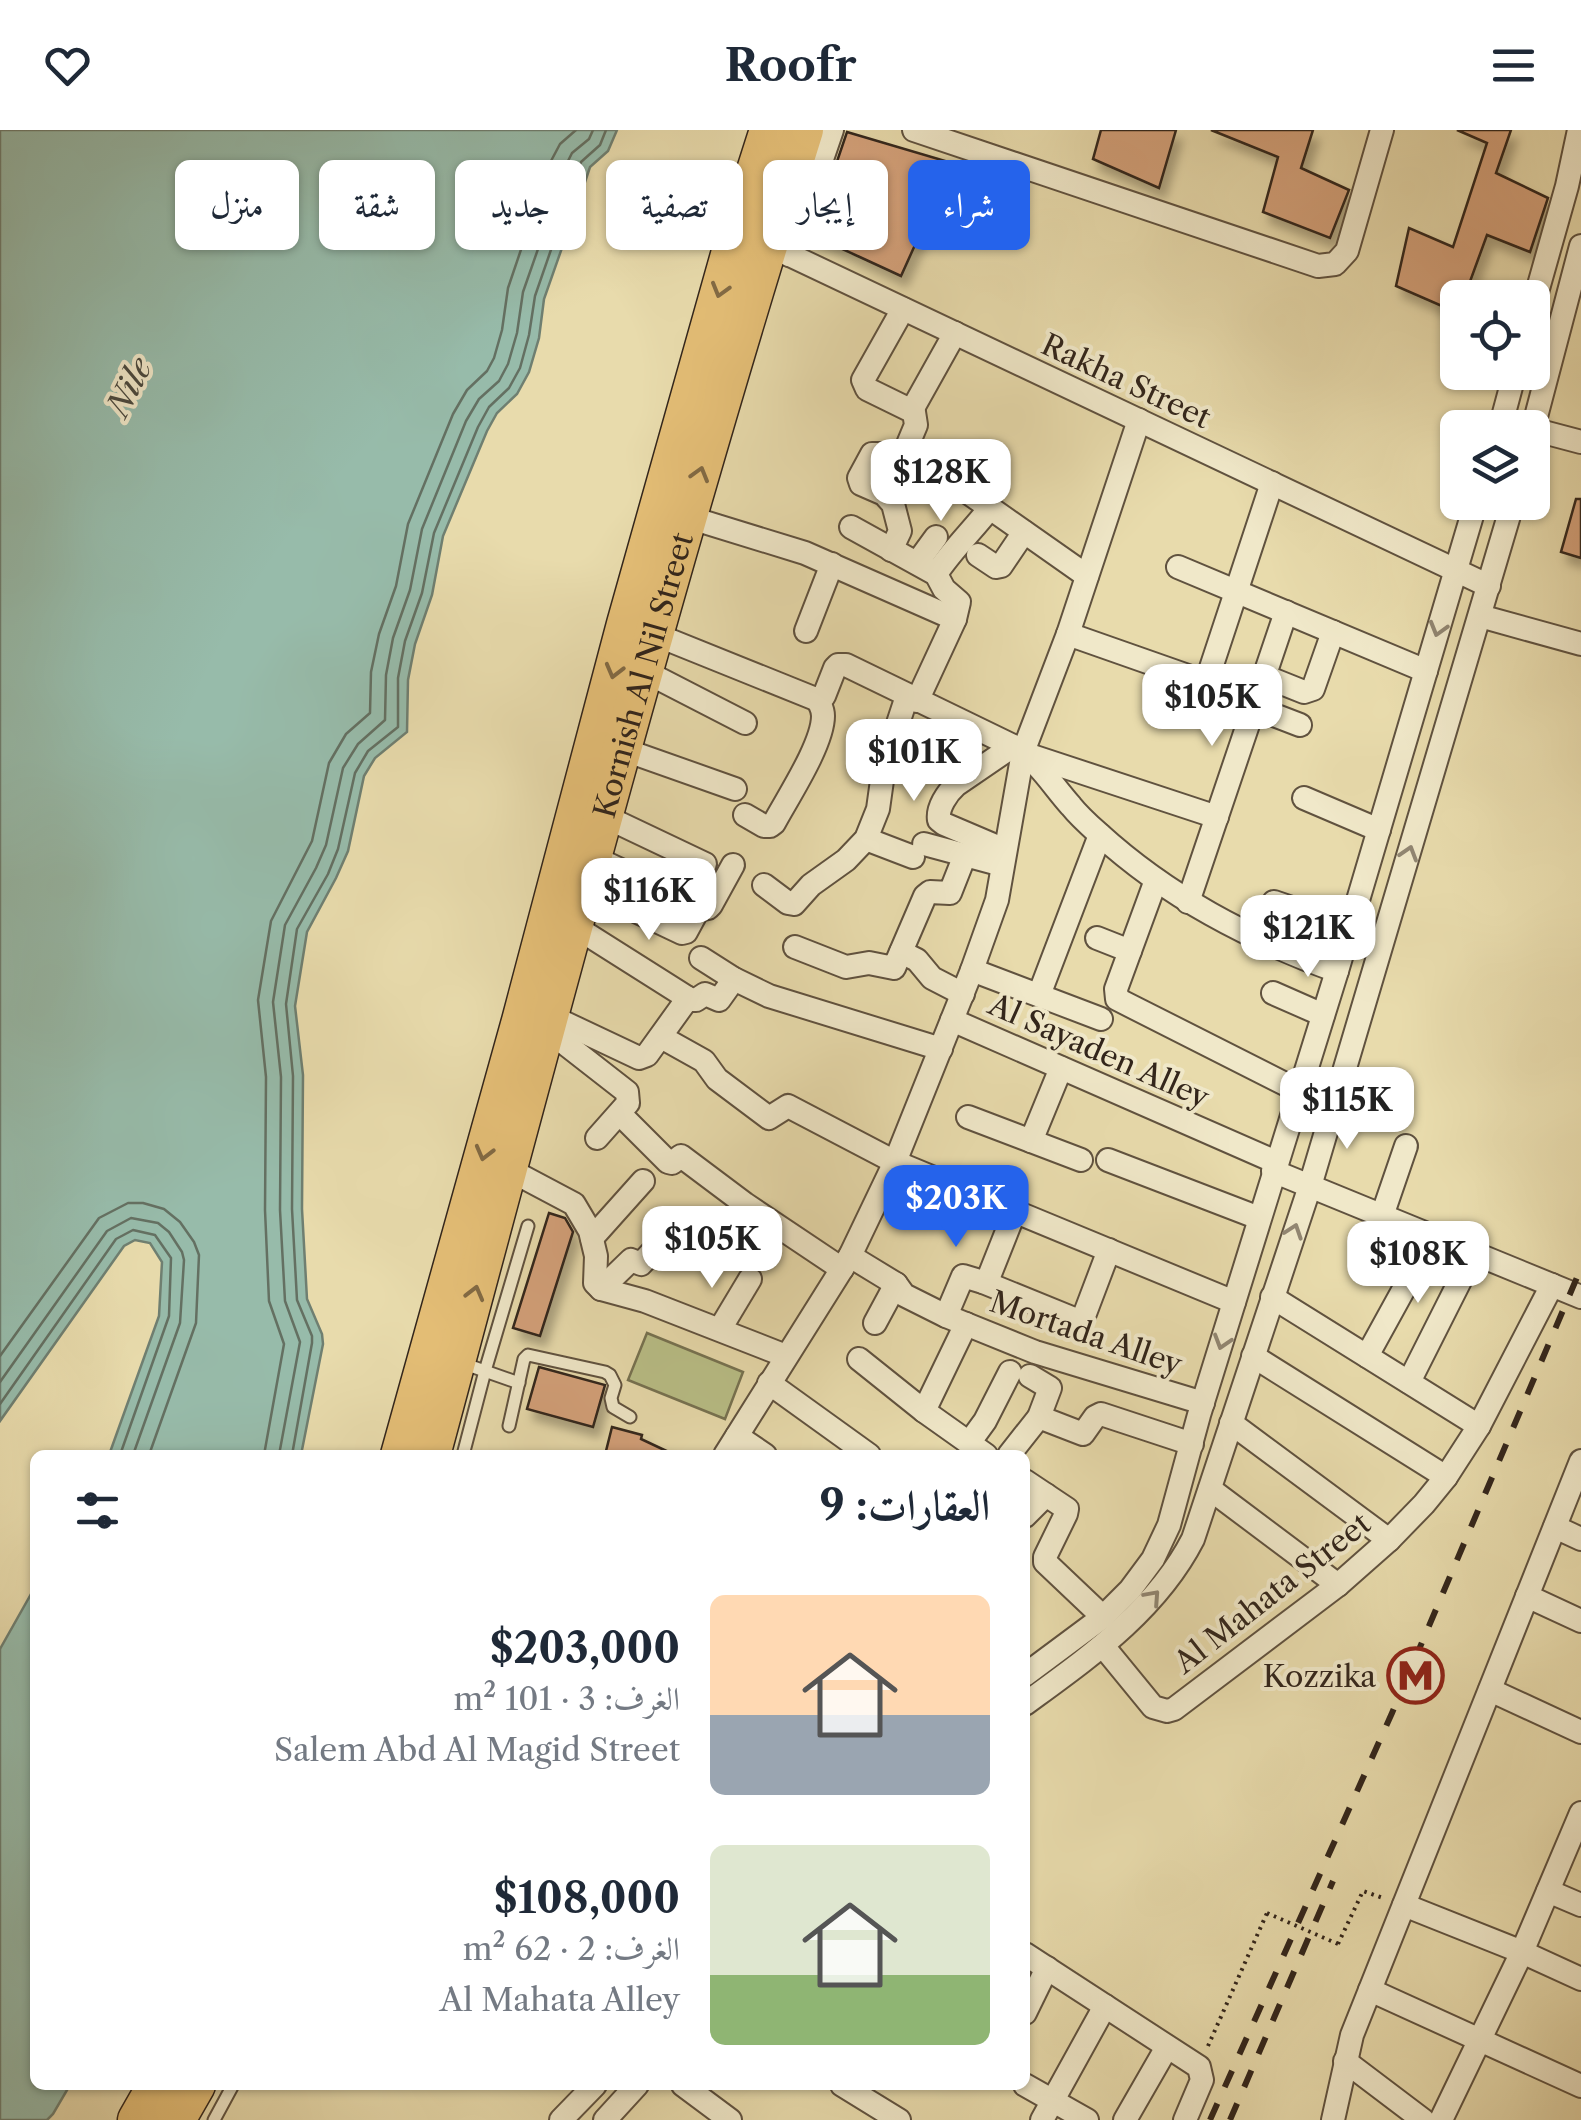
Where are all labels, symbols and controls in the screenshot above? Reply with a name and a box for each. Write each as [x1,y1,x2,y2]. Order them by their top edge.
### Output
text: Roofr [724,37,857,93]
icon: heart [40,38,95,93]
icon: menu [1486,38,1541,93]
chip: منزل [175,160,299,250]
chip: شقة [319,160,435,250]
chip: جديد [455,160,586,250]
chip: تصفية [606,160,743,250]
chip: إيجار [763,160,888,250]
chip: شراء [908,160,1030,250]
map controls [1440,280,1550,520]
button: locate [1440,280,1550,390]
one-way arrow [711,281,732,298]
street label: Rakha Street [1036,326,1217,436]
water label: Nile [97,350,161,426]
button: layers [1440,410,1550,520]
pin: $128K [871,439,1011,524]
text: $128K [893,452,989,491]
one-way arrow [689,466,710,483]
street label: Kornish Al Nil Street [585,528,701,822]
one-way arrow [1429,620,1450,637]
one-way arrow [604,662,625,679]
pin: $105K [1142,664,1282,749]
text: $105K [1164,677,1260,716]
pin: $101K [844,719,984,804]
text: $101K [868,732,960,771]
one-way arrow [1397,845,1418,862]
pin: $116K [579,858,719,943]
text: $116K [603,871,695,910]
pin: $121K [1238,895,1378,980]
text: $121K [1262,908,1354,947]
street label: Al Sayaden Alley [982,985,1215,1116]
pin: $115K [1277,1067,1417,1152]
text: $115K [1302,1080,1392,1119]
one-way arrow [474,1144,495,1162]
pin: $203K [886,1165,1026,1250]
text: $203K [906,1178,1006,1217]
pin: $105K [642,1206,782,1291]
text: $105K [664,1219,760,1258]
pin: $108K [1348,1221,1488,1306]
one-way arrow [1282,1223,1303,1240]
text: $108K [1369,1234,1467,1273]
street label: Mortada Alley [985,1283,1187,1383]
one-way arrow [463,1285,484,1302]
one-way arrow [1213,1333,1233,1350]
text: العقارات: 9 [820,1479,990,1531]
icon: filters [70,1483,125,1538]
street label: Al Mahata Street [1166,1505,1378,1682]
one-way arrow [1141,1590,1159,1608]
text: $203,000 [490,1622,680,1674]
icon: home [790,1635,910,1755]
metro station icon: Kozzika [1385,1646,1445,1706]
place label: Kozzika [1263,1658,1376,1695]
text: الغرف: 3 · 101 m² [454,1679,680,1718]
text: Salem Abd Al Magid Street [274,1730,680,1769]
text: $108,000 [494,1872,680,1924]
icon: home [790,1885,910,2005]
text: الغرف: 2 · 62 m² [463,1929,680,1968]
text: Al Mahata Alley [440,1980,680,2019]

